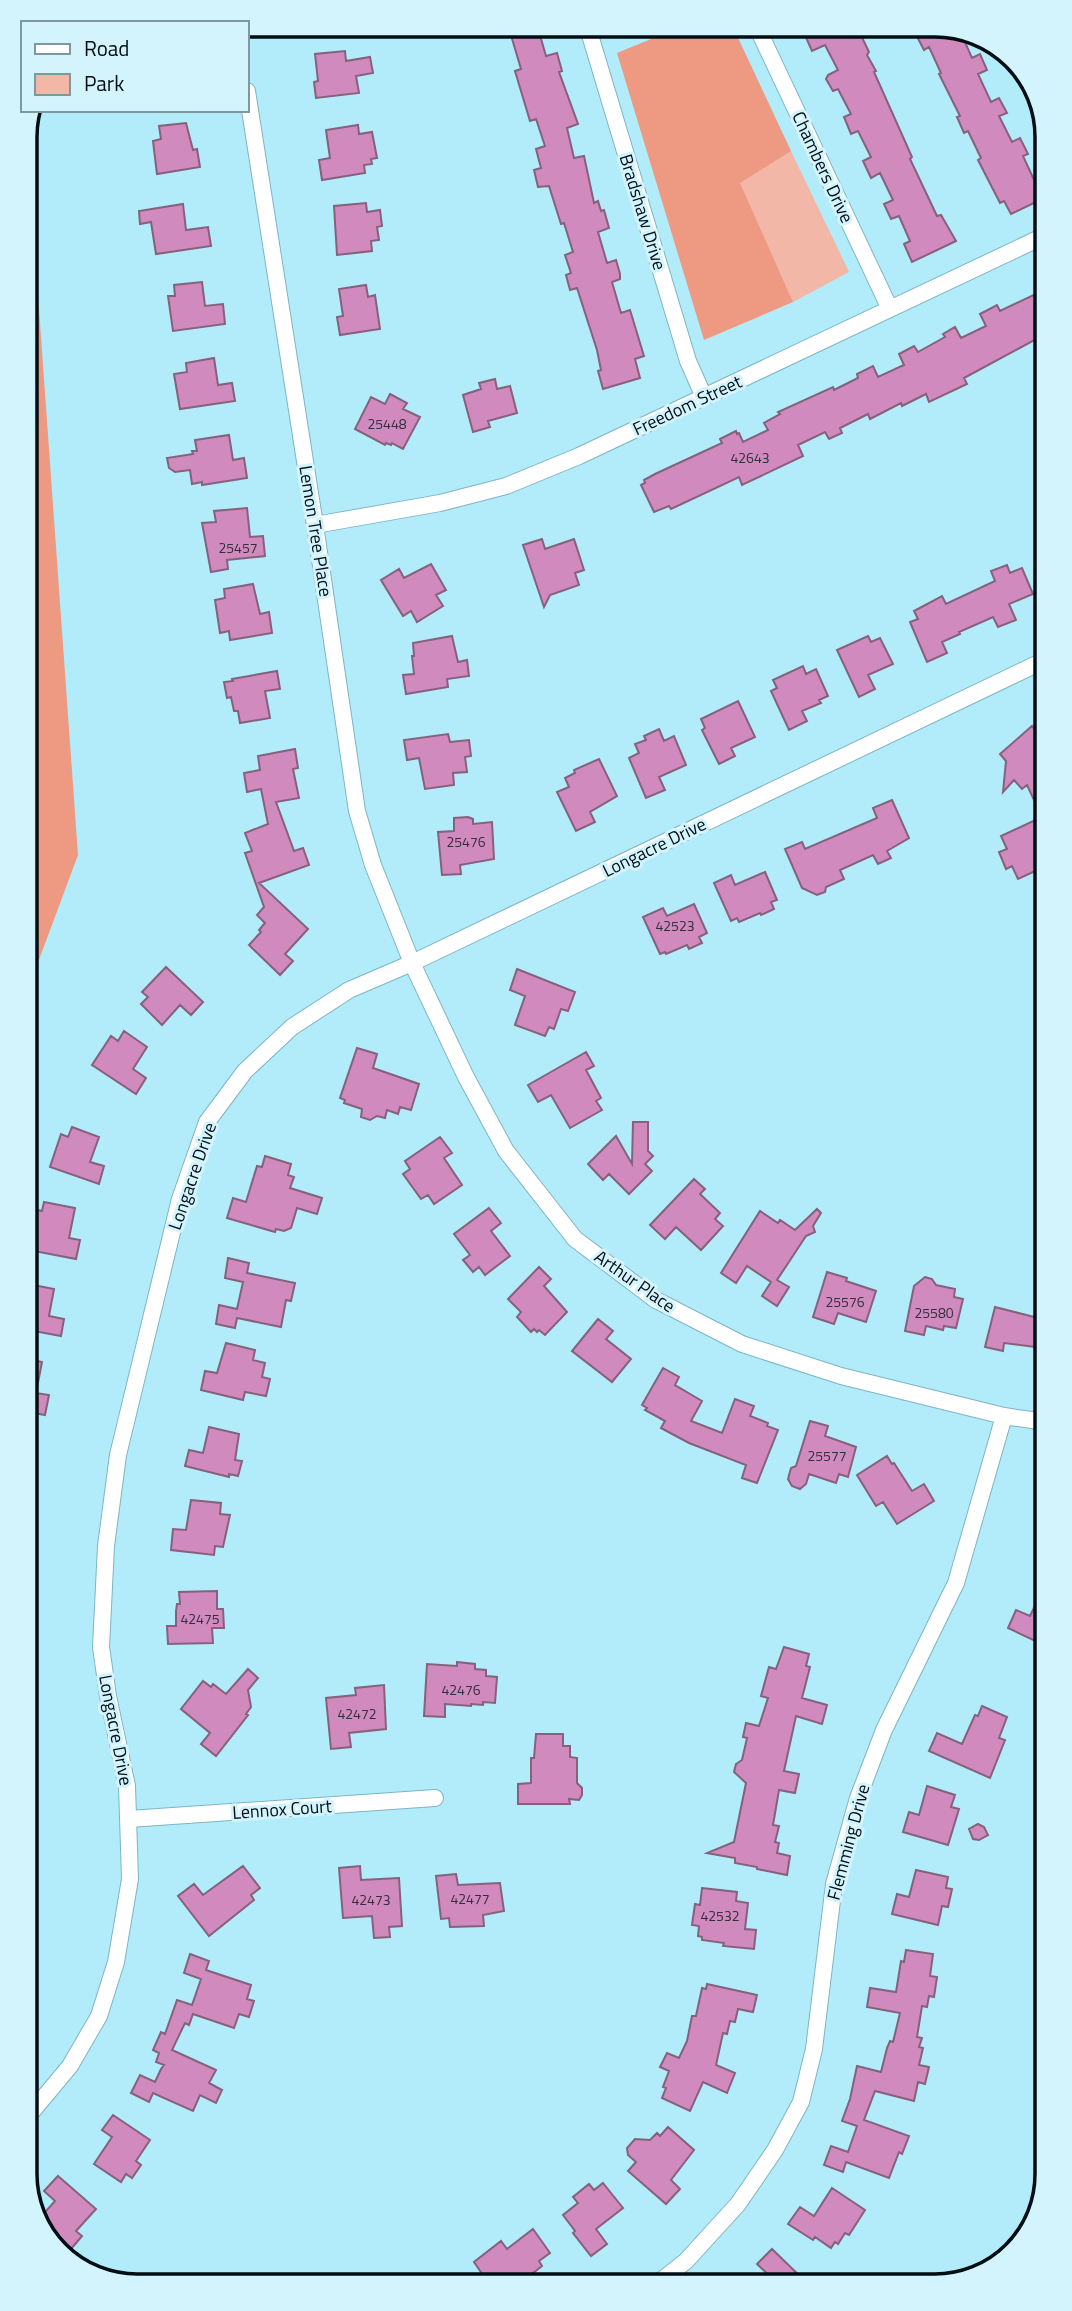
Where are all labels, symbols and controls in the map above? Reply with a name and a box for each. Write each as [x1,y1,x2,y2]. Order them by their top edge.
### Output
legend [21,21,248,112]
text: Road [84,32,129,64]
text: Park [84,67,124,99]
street label: Chambers Drive [785,107,861,227]
street label: Bradshaw Drive [613,151,673,273]
street label: Freedom Street [628,368,747,442]
house number: 25448 [367,413,407,434]
house number: 42643 [730,447,770,468]
street label: Lemon Tree Place [292,463,340,599]
house number: 25457 [218,537,258,558]
street label: Longacre Drive [598,810,710,884]
house number: 25476 [446,831,486,852]
house number: 42523 [655,915,695,936]
street label: Longacre Drive [161,1119,223,1233]
street label: Arthur Place [589,1243,681,1319]
house number: 25576 [825,1291,865,1312]
house number: 25580 [914,1302,954,1323]
house number: 25577 [807,1445,847,1466]
house number: 42475 [180,1608,220,1629]
street label: Longacre Drive [92,1672,140,1788]
house number: 42476 [441,1679,481,1700]
house number: 42472 [337,1703,377,1724]
street label: Flemming Drive [820,1781,876,1903]
street label: Lennox Court [231,1792,333,1826]
house number: 42477 [450,1888,490,1909]
house number: 42473 [351,1889,391,1910]
house number: 42532 [700,1905,740,1926]

